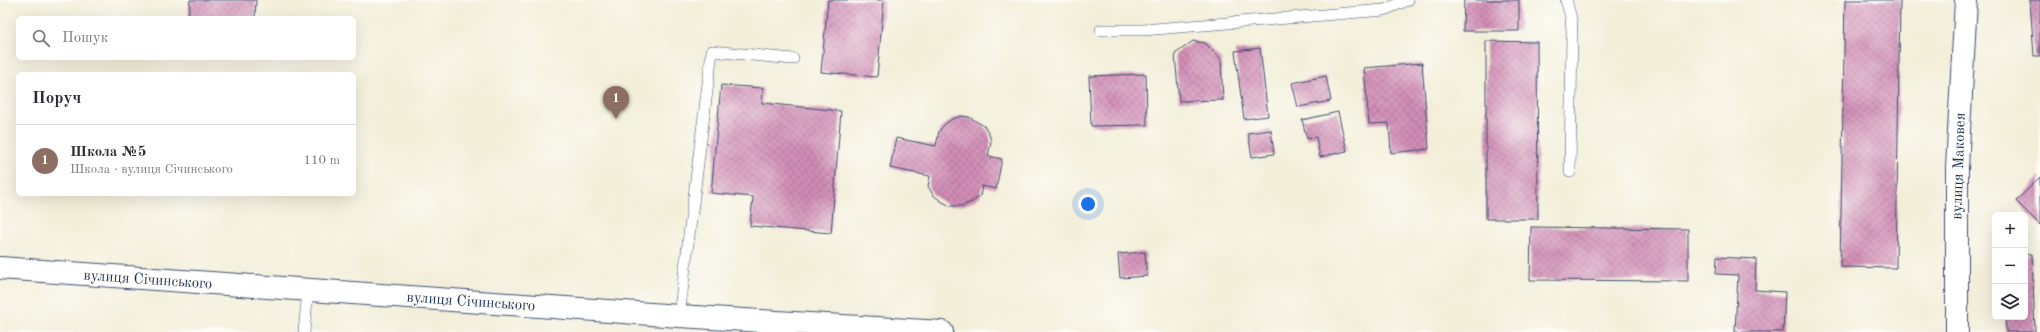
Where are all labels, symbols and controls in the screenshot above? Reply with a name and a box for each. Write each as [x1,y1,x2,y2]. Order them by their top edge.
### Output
search box [16,16,356,60]
icon: search [30,27,52,49]
text: Пошук [62,31,108,46]
pin: 1 [603,86,629,119]
text: Поруч [32,90,81,107]
street label: вулиця Маковея [1950,112,1969,220]
text: Школа №5 [70,145,146,160]
text: 1 [41,154,49,167]
text: 110 m [303,154,340,167]
text: Школа · вулиця Січинського [70,163,233,176]
your location [1078,194,1098,214]
map controls [1992,212,2028,320]
button: + [1992,212,2028,248]
button: − [1992,248,2028,284]
street label: вулиця Січинського [83,269,213,292]
button: layers [1992,284,2028,320]
street label: вулиця Січинського [406,291,536,314]

